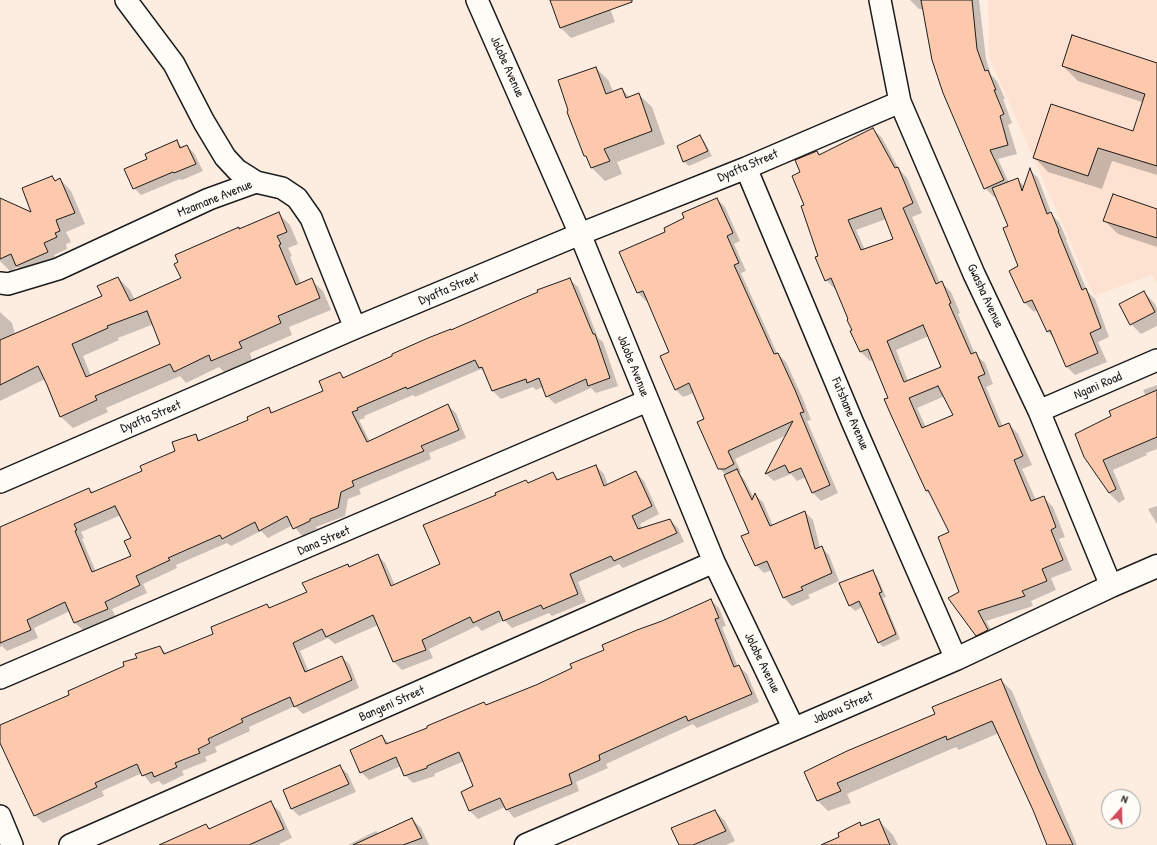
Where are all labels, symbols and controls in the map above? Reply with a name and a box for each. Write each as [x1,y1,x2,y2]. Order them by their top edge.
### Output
street label: Jolobe Avenue [487,34,527,100]
street label: Dyafta Street [715,146,781,186]
street label: Mzamane Avenue [175,177,255,221]
street label: Gwasha Avenue [963,261,1007,331]
street label: Dyafta Street [416,269,482,309]
street label: Jolobe Avenue [614,333,652,399]
street label: Ngani Road [1072,369,1124,403]
street label: Futshane Avenue [828,375,872,453]
street label: Dyafta Street [118,397,184,437]
street label: Dana Street [295,523,353,559]
street label: Jolobe Avenue [741,630,783,696]
street label: Bangeni Street [357,683,427,725]
street label: Jabavu Street [810,688,876,728]
north arrow [1101,789,1141,829]
text: N [1120,791,1130,806]

